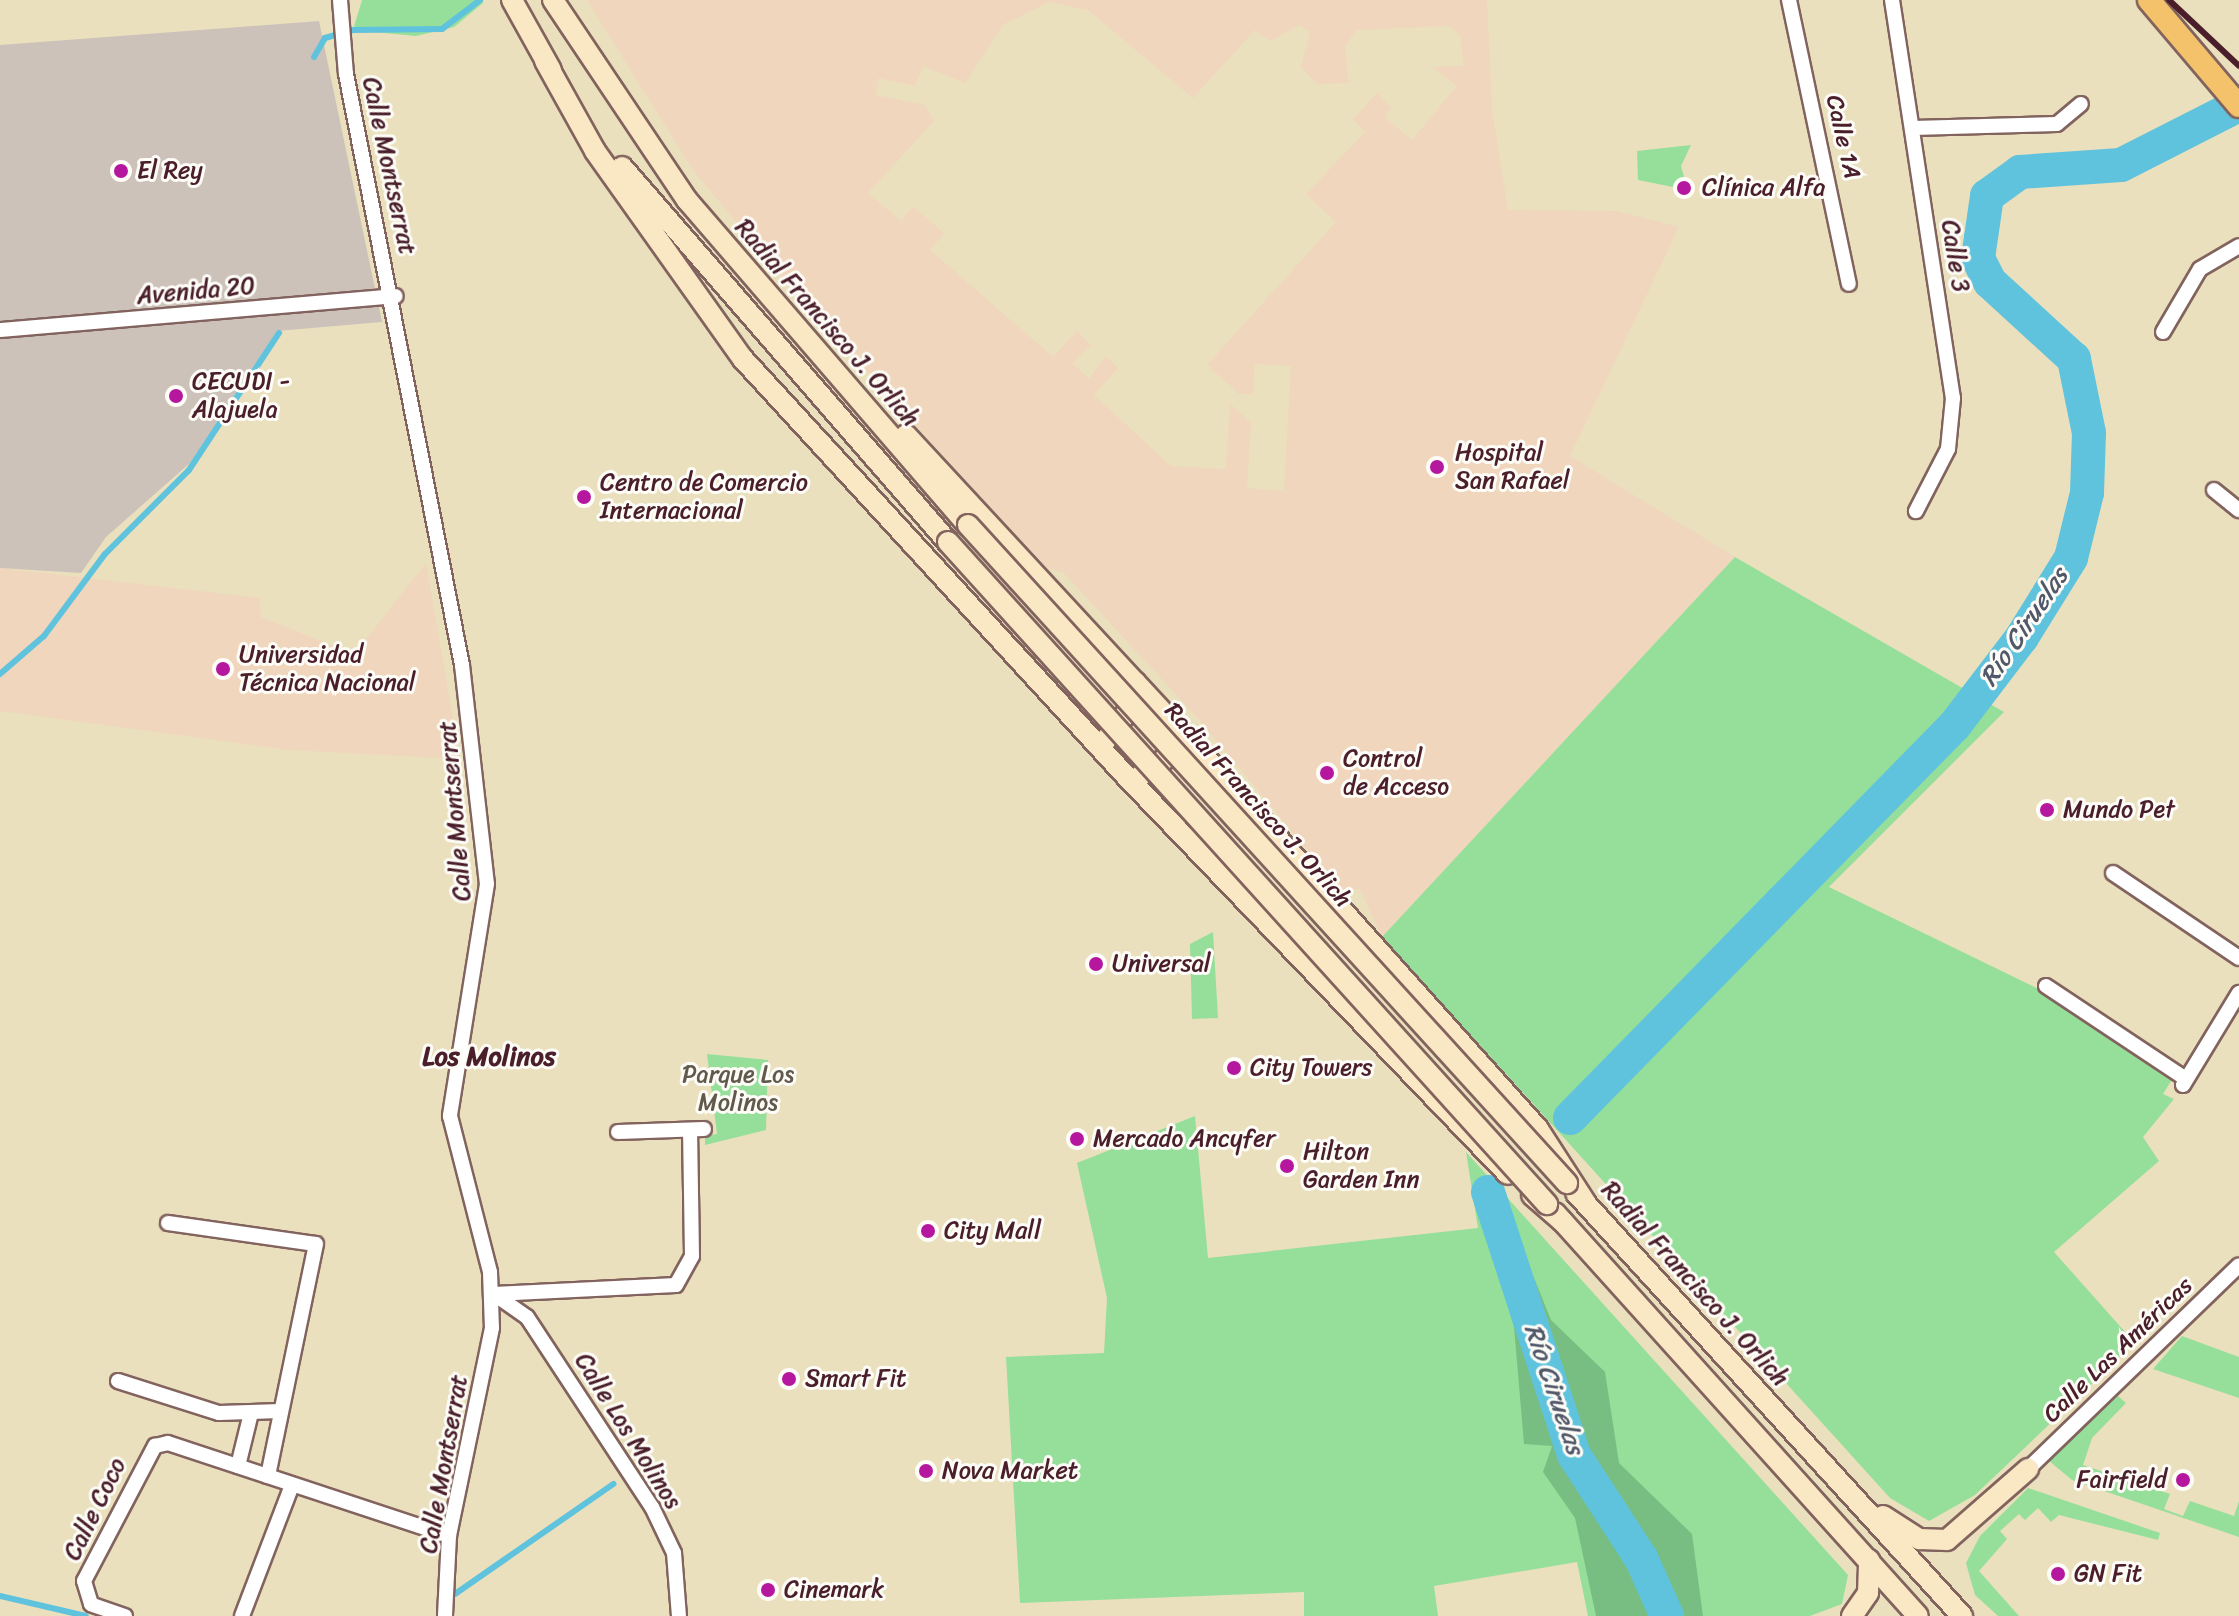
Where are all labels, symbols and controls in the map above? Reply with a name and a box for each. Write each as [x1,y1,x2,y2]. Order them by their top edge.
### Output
street label: Calle Montserrat [356,76,422,256]
street label: Calle 1A [1819,92,1867,182]
place label: El Rey [137,157,203,185]
marker: El Rey [112,162,130,180]
place label: Clínica Alfa [1702,174,1825,202]
marker: Clínica Alfa [1673,177,1695,199]
street label: Radial Francisco J. Orlich [729,213,925,433]
street label: Calle 3 [1935,218,1975,294]
street label: Avenida 20 [136,271,256,311]
place label: CECUDI - Alajuela [192,368,290,424]
marker: CECUDI - Alajuela [167,387,185,405]
place label: Hospital San Rafael [1455,439,1569,495]
marker: Hospital San Rafael [1426,456,1448,478]
place label: Centro de Comercio Internacional [600,469,809,525]
marker: Centro de Comercio Internacional [575,488,593,506]
water label: Río Ciruelas [1973,562,2075,692]
place label: Universidad Técnica Nacional [239,641,415,697]
marker: Universidad Técnica Nacional [214,660,232,678]
street label: Radial Francisco J. Orlich [1158,696,1358,914]
street label: Calle Montserrat [433,721,477,901]
place label: Control de Acceso [1343,745,1448,801]
marker: Control de Acceso [1318,764,1336,782]
place label: Mundo Pet [2063,796,2177,824]
marker: Mundo Pet [2038,801,2056,819]
place label: Universal [1112,950,1211,978]
marker: Universal [1087,955,1105,973]
district label: Los Molinos [424,1041,554,1073]
place label: City Towers [1250,1054,1373,1082]
marker: City Towers [1225,1059,1243,1077]
park label: Parque Los Molinos [681,1061,795,1117]
place label: Mercado Ancyfer [1093,1125,1275,1153]
marker: Mercado Ancyfer [1068,1130,1086,1148]
place label: Hilton Garden Inn [1303,1138,1419,1194]
marker: Hilton Garden Inn [1278,1157,1296,1175]
street label: Radial Francisco J. Orlich [1595,1175,1795,1393]
place label: City Mall [944,1217,1040,1245]
marker: City Mall [919,1222,937,1240]
street label: Calle Las Américas [2037,1271,2199,1429]
water label: Río Ciruelas [1517,1320,1591,1458]
street label: Calle Los Molinos [568,1347,688,1515]
place label: Smart Fit [805,1365,906,1393]
marker: Smart Fit [780,1370,798,1388]
street label: Calle Montserrat [414,1374,474,1554]
street label: Calle Coco [58,1453,132,1565]
place label: Nova Market [942,1457,1076,1485]
marker: Nova Market [917,1462,935,1480]
place label: Fairfield [2077,1466,2167,1494]
marker: Fairfield [2174,1471,2192,1489]
place label: GN Fit [2074,1560,2142,1588]
marker: GN Fit [2049,1565,2067,1583]
place label: Cinemark [784,1576,884,1604]
marker: Cinemark [759,1581,777,1599]

